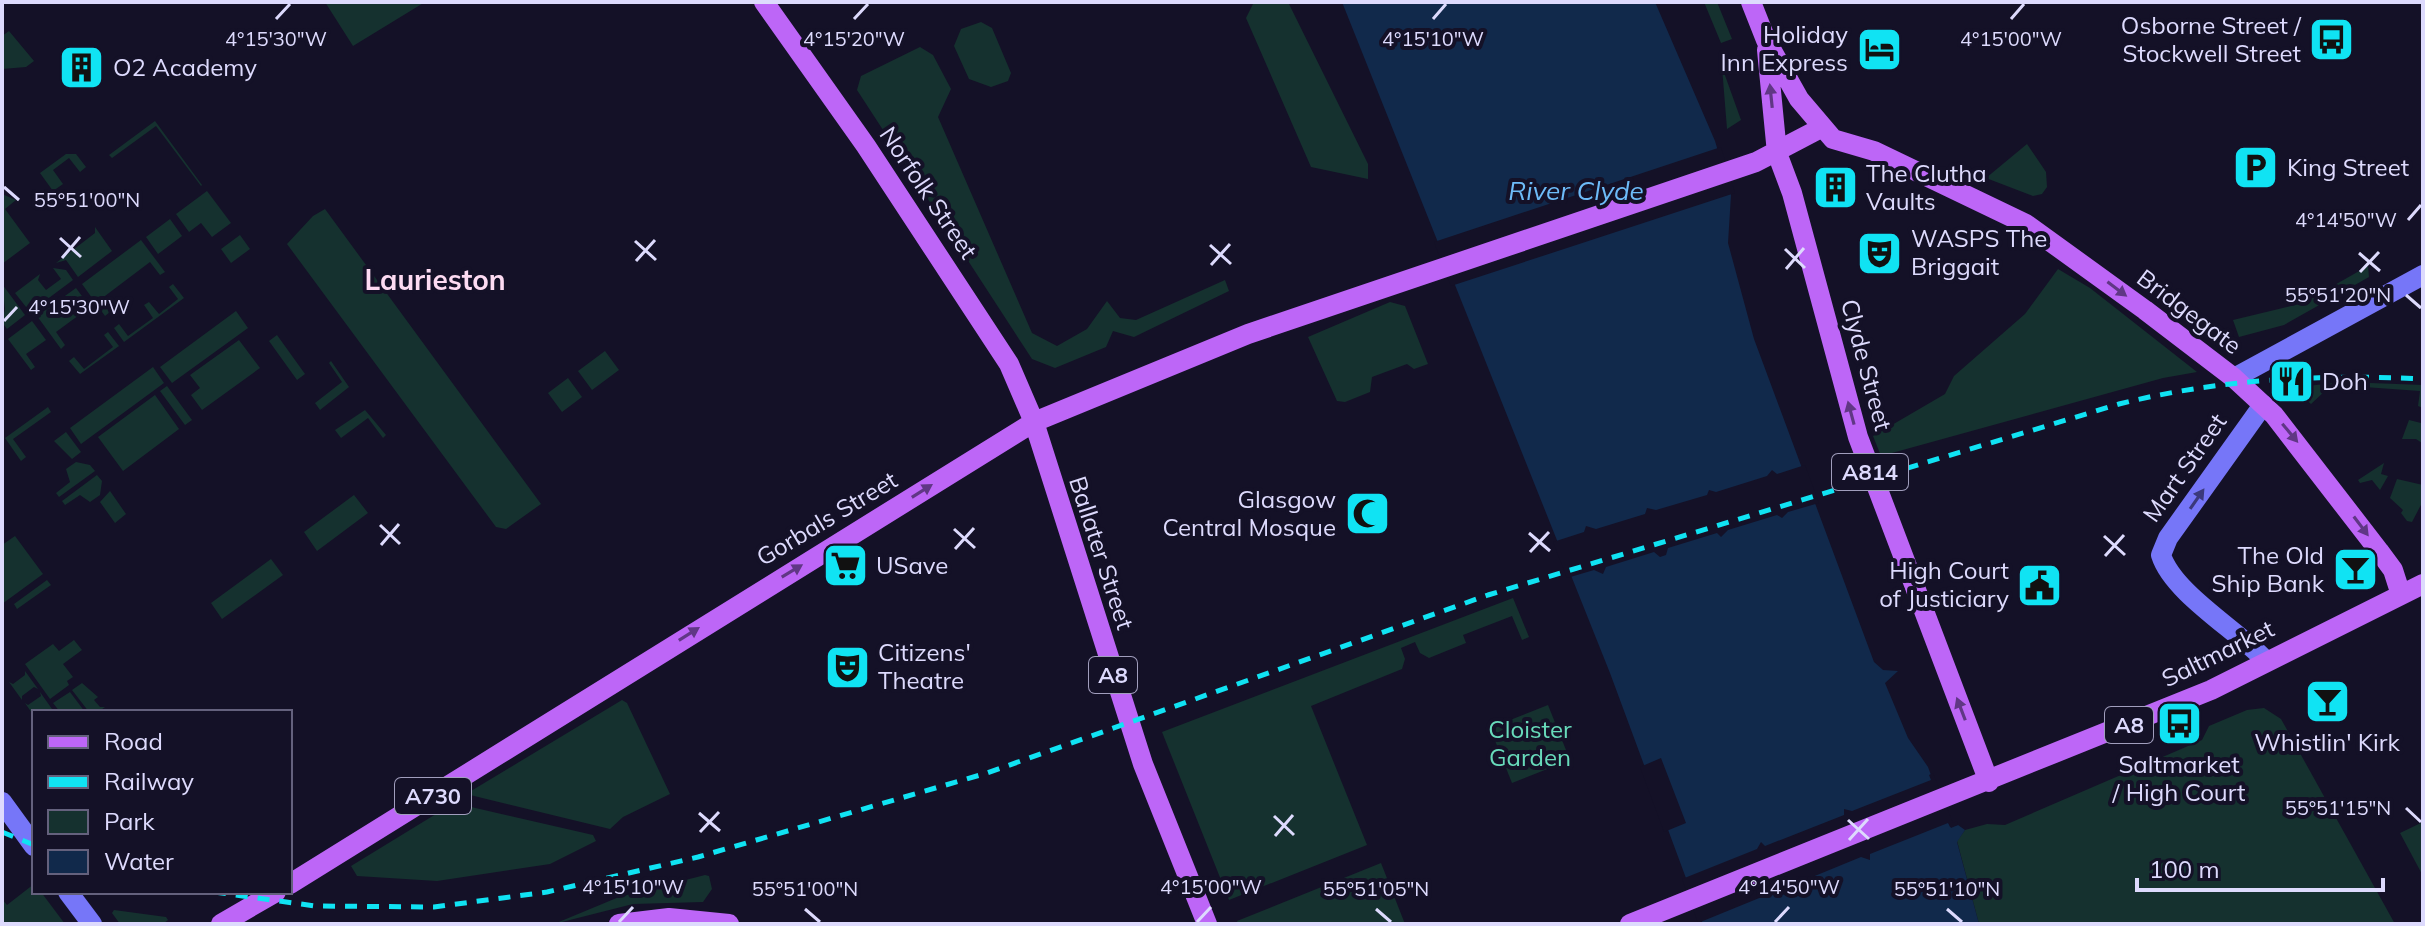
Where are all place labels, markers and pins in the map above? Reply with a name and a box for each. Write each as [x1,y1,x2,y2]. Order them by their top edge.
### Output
place label: Osborne Street / Stockwell Street [2121,10,2302,68]
bus stop icon: Osborne Street / Stockwell Street [2308,16,2356,64]
place label: Holiday Inn Express [1721,19,1848,77]
hotel icon: Holiday Inn Express [1855,25,1903,73]
building icon: O2 Academy [58,44,106,92]
place label: O2 Academy [113,52,257,82]
parking icon: King Street [2232,144,2280,192]
place label: King Street [2287,152,2409,182]
place label: The Clutha Vaults [1866,158,1987,216]
building icon: The Clutha Vaults [1811,164,1859,212]
place label: WASPS The Briggait [1911,223,2047,281]
theatre icon: WASPS The Briggait [1856,229,1904,277]
restaurant icon: Doh [2267,358,2315,406]
place label: Doh [2322,366,2368,396]
place label: Glasgow Central Mosque [1162,484,1336,542]
mosque icon: Glasgow Central Mosque [1343,490,1391,538]
place label: The Old Ship Bank [2211,540,2325,598]
supermarket icon: USave [821,542,869,590]
bar icon: The Old Ship Bank [2331,546,2379,594]
place label: USave [876,550,948,580]
place label: High Court of Justiciary [1879,555,2009,613]
public building icon: High Court of Justiciary [2016,561,2064,609]
place label: Citizens' Theatre [878,637,971,695]
theatre icon: Citizens' Theatre [823,643,871,691]
bar icon: Whistlin' Kirk [2303,677,2351,725]
bus stop icon: Saltmarket / High Court [2155,699,2203,747]
place label: Whistlin' Kirk [2254,727,2400,757]
place label: Saltmarket / High Court [2112,749,2245,807]

